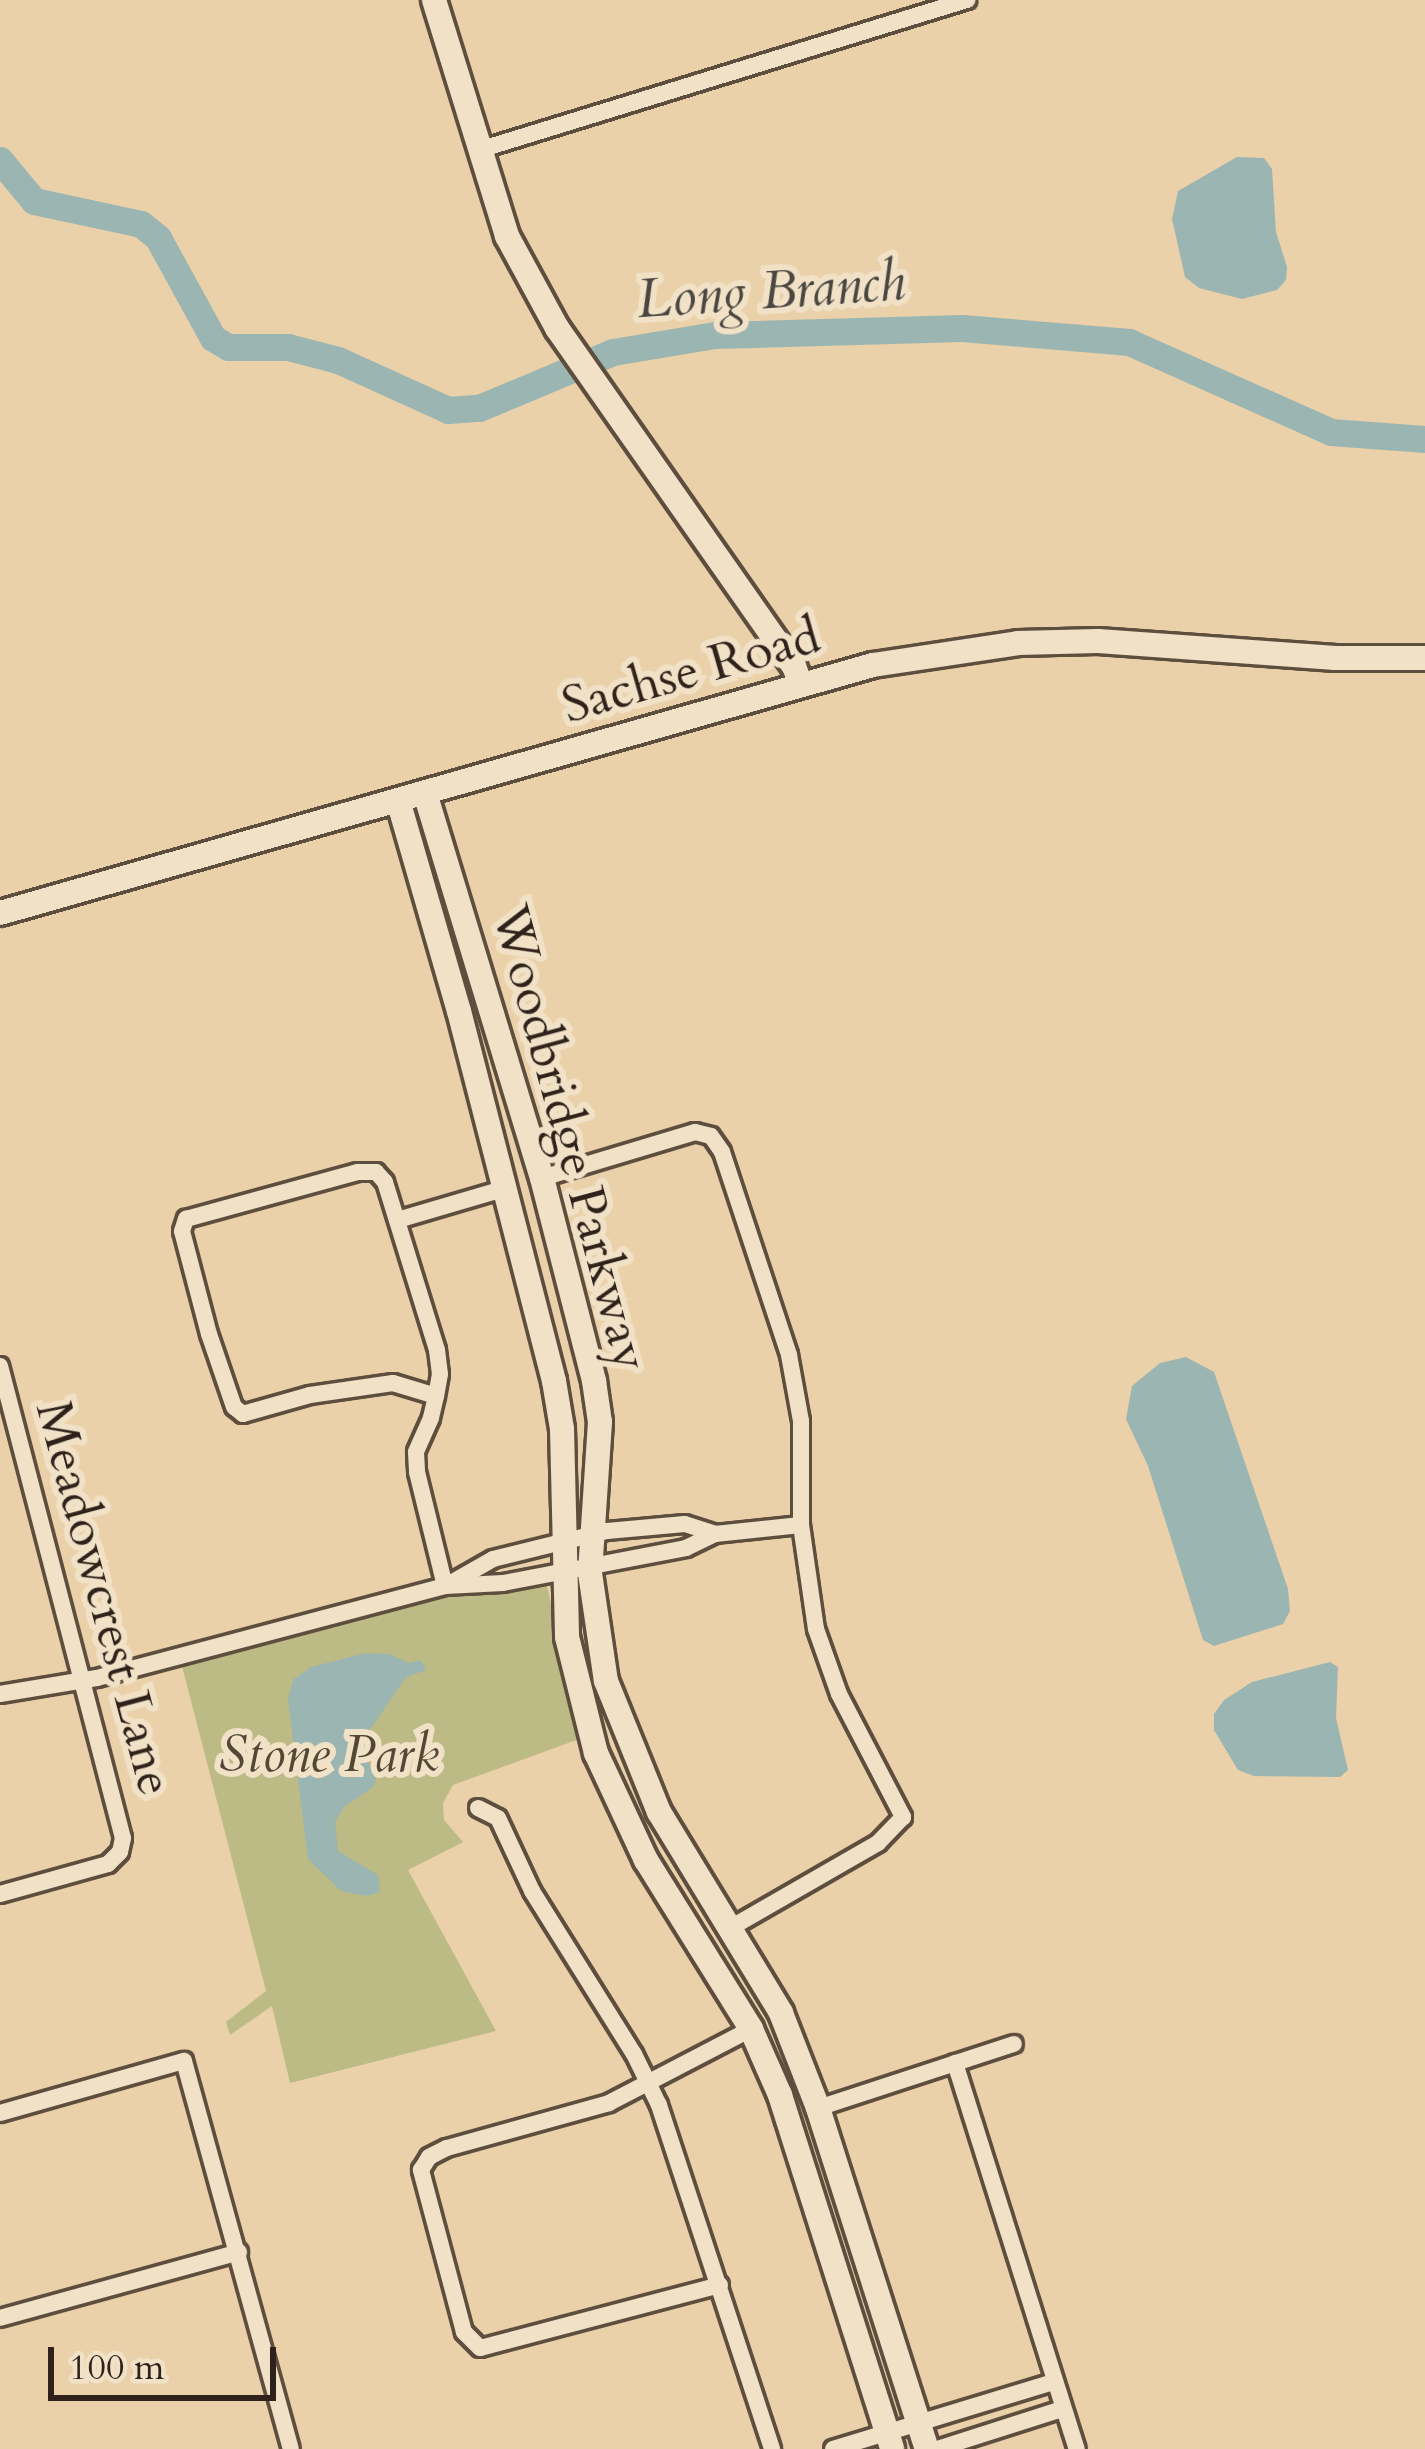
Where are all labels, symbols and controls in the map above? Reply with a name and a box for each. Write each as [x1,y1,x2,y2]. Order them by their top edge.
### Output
water label: Long Branch [635,250,907,334]
street label: Sachse Road [555,605,827,737]
street label: Woodbridge Parkway [478,899,662,1377]
street label: Meadowcrest Lane [22,1394,186,1802]
park label: Stone Park [219,1724,439,1786]
scale bar [54,2323,282,2397]
text: 100 m [69,2343,164,2392]

